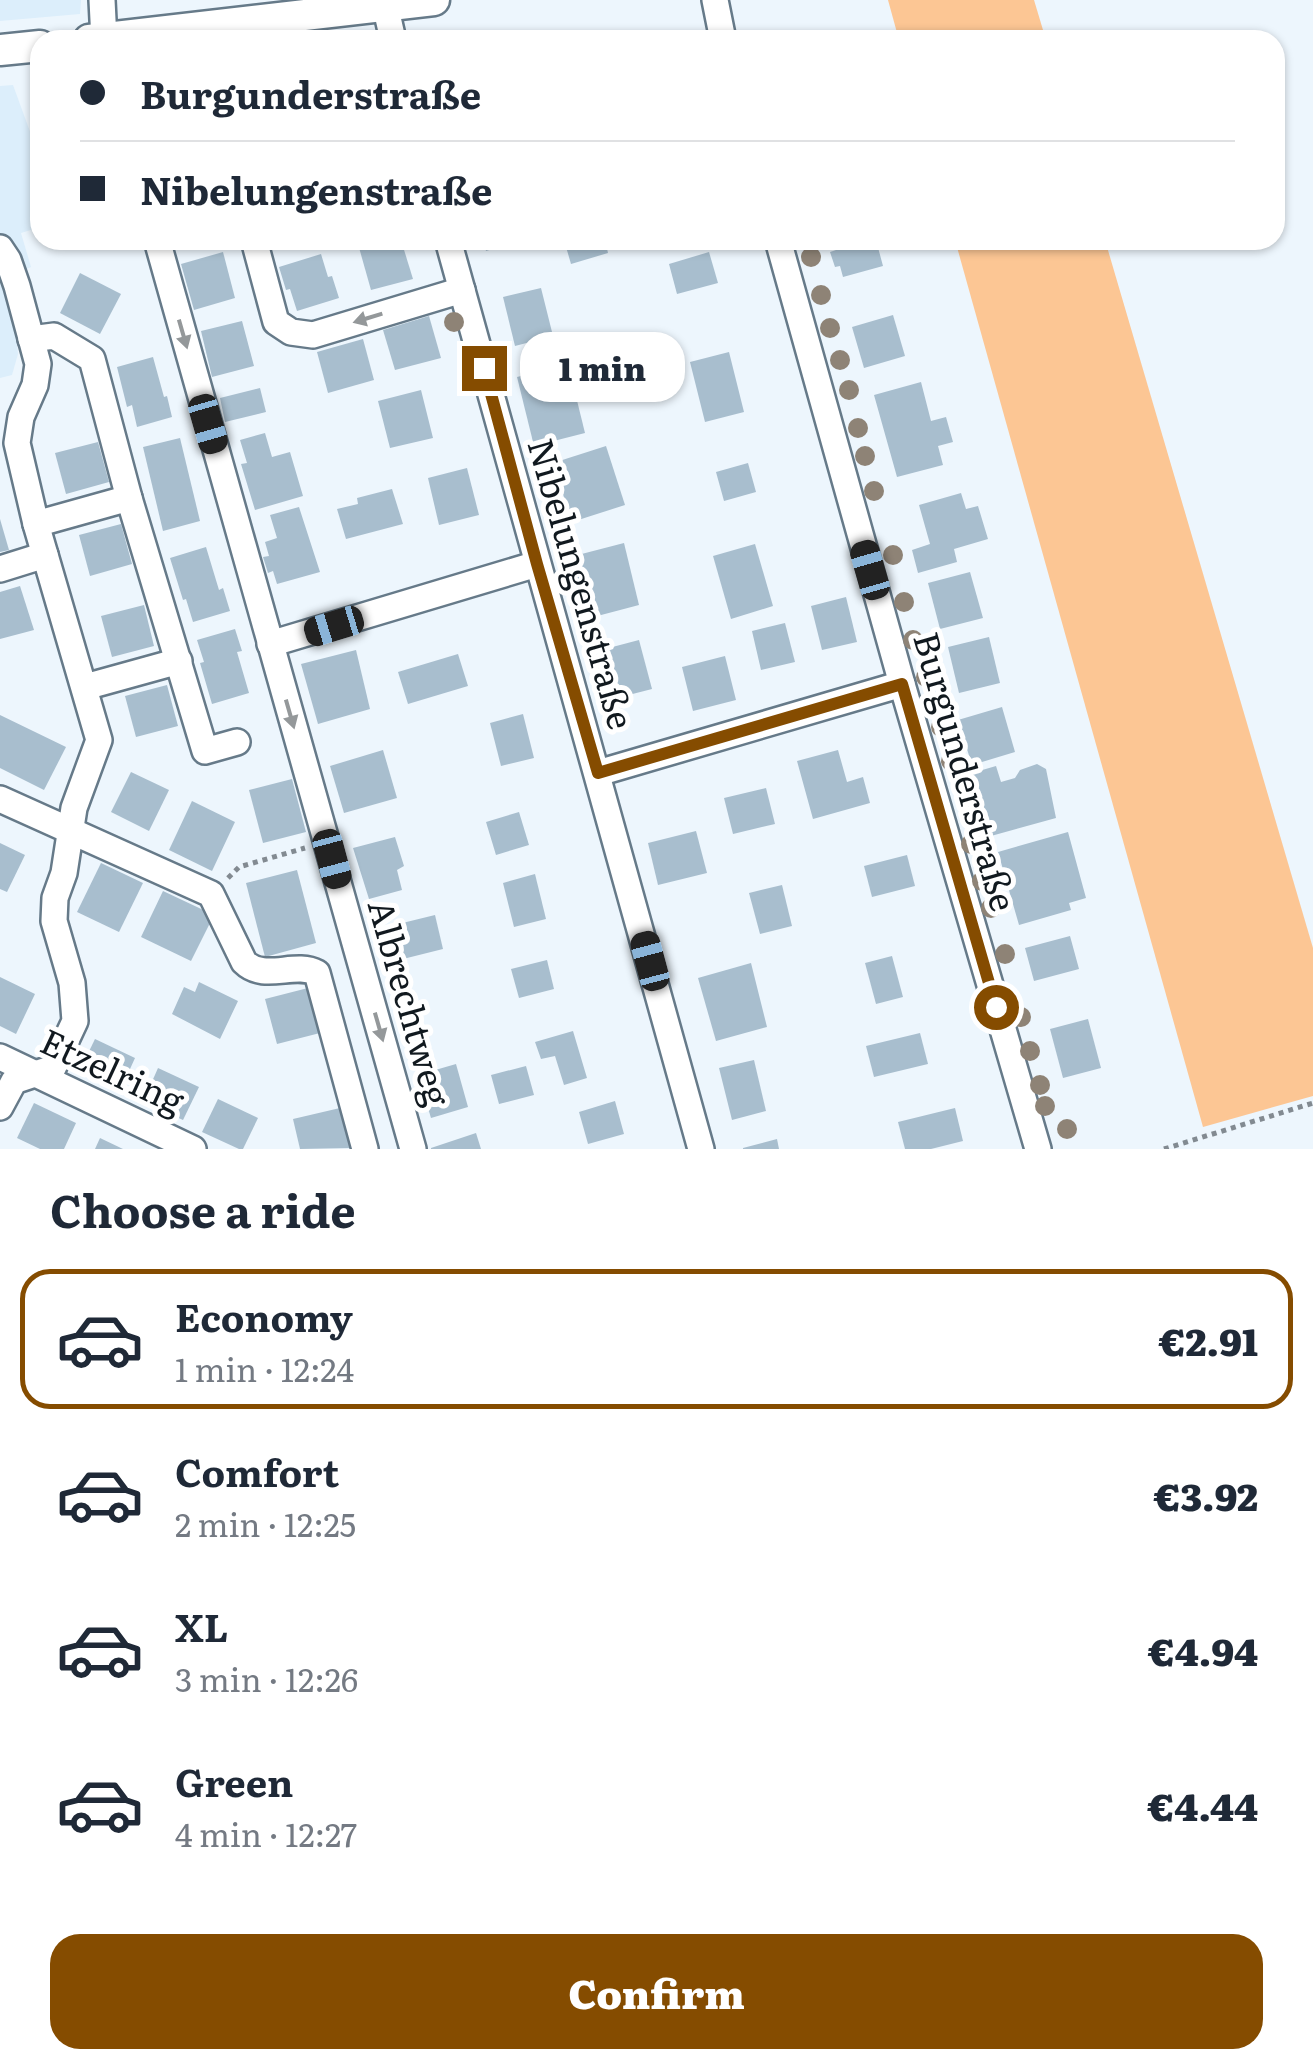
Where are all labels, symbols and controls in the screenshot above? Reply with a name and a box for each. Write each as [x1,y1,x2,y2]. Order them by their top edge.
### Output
text: Burgunderstraße [140,64,481,121]
text: Nibelungenstraße [140,160,493,217]
one-way arrow [353,311,383,326]
one-way arrow [176,319,191,350]
callout: 1 min [519,333,684,403]
text: 1 min [559,343,646,391]
route end [462,346,507,391]
car [185,391,231,457]
street label: Nibelungenstraße [517,432,649,735]
car [847,537,893,603]
car [301,603,367,649]
street label: Burgunderstraße [902,626,1032,917]
one-way arrow [283,699,298,730]
car [310,826,354,892]
street label: Albrechtweg [357,893,465,1112]
car [628,928,672,994]
route start [974,985,1019,1030]
one-way arrow [372,1012,387,1043]
street label: Etzelring [33,1013,194,1125]
text: Choose a ride [50,1175,356,1242]
text: Economy [175,1287,353,1344]
icon: car [55,1294,145,1384]
text: €2.91 [1159,1311,1258,1368]
text: 1 min · 12:24 [175,1344,354,1392]
text: Comfort [175,1442,339,1499]
icon: car [55,1449,145,1539]
text: €3.92 [1154,1466,1258,1523]
text: 2 min · 12:25 [175,1499,356,1547]
text: XL [175,1597,228,1654]
icon: car [55,1604,145,1694]
text: €4.94 [1148,1621,1258,1678]
text: 3 min · 12:26 [175,1654,358,1702]
text: Green [175,1752,293,1809]
icon: car [55,1759,145,1849]
text: €4.44 [1148,1776,1258,1833]
text: 4 min · 12:27 [175,1809,357,1857]
button: Confirm [50,1934,1263,2049]

